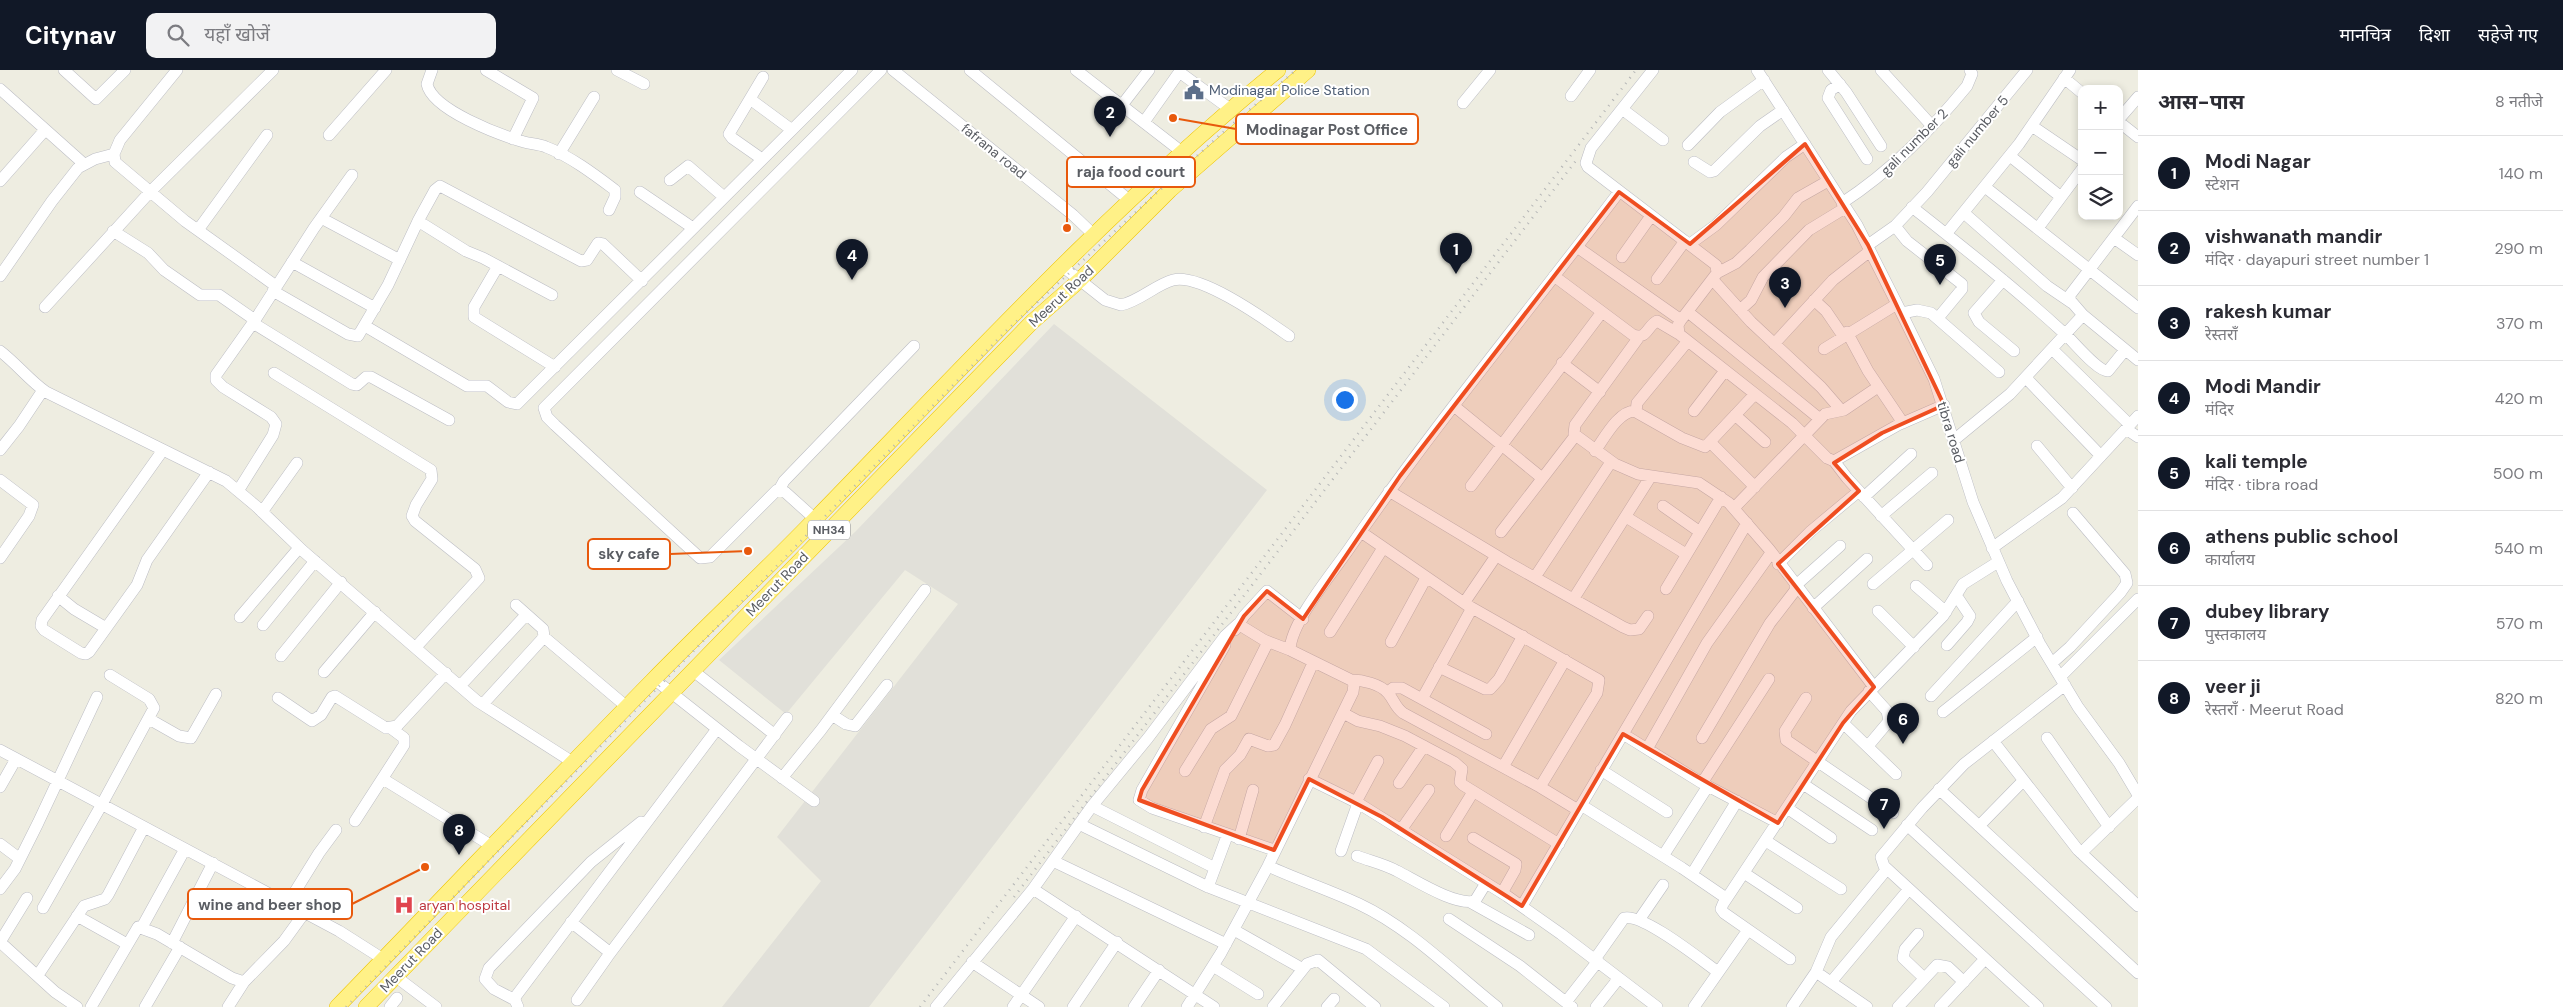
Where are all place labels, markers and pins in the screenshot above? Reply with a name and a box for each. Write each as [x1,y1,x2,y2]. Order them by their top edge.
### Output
public building icon: Modinagar Police Station [1183,79,1205,101]
place label: Modinagar Police Station [1209,81,1370,99]
pin: 2 [1094,96,1126,137]
callout: Modinagar Post Office [1236,114,1418,144]
callout: raja food court [1067,157,1195,187]
pin: 1 [1440,233,1472,274]
pin: 4 [836,239,868,280]
pin: 5 [1924,244,1956,285]
pin: 3 [1769,267,1801,308]
callout: sky cafe [588,539,670,569]
pin: 6 [1887,703,1919,744]
pin: 7 [1868,788,1900,829]
pin: 8 [443,814,475,855]
callout: wine and beer shop [188,889,352,919]
hospital icon: aryan hospital [393,894,415,916]
place label: aryan hospital [419,896,510,914]

